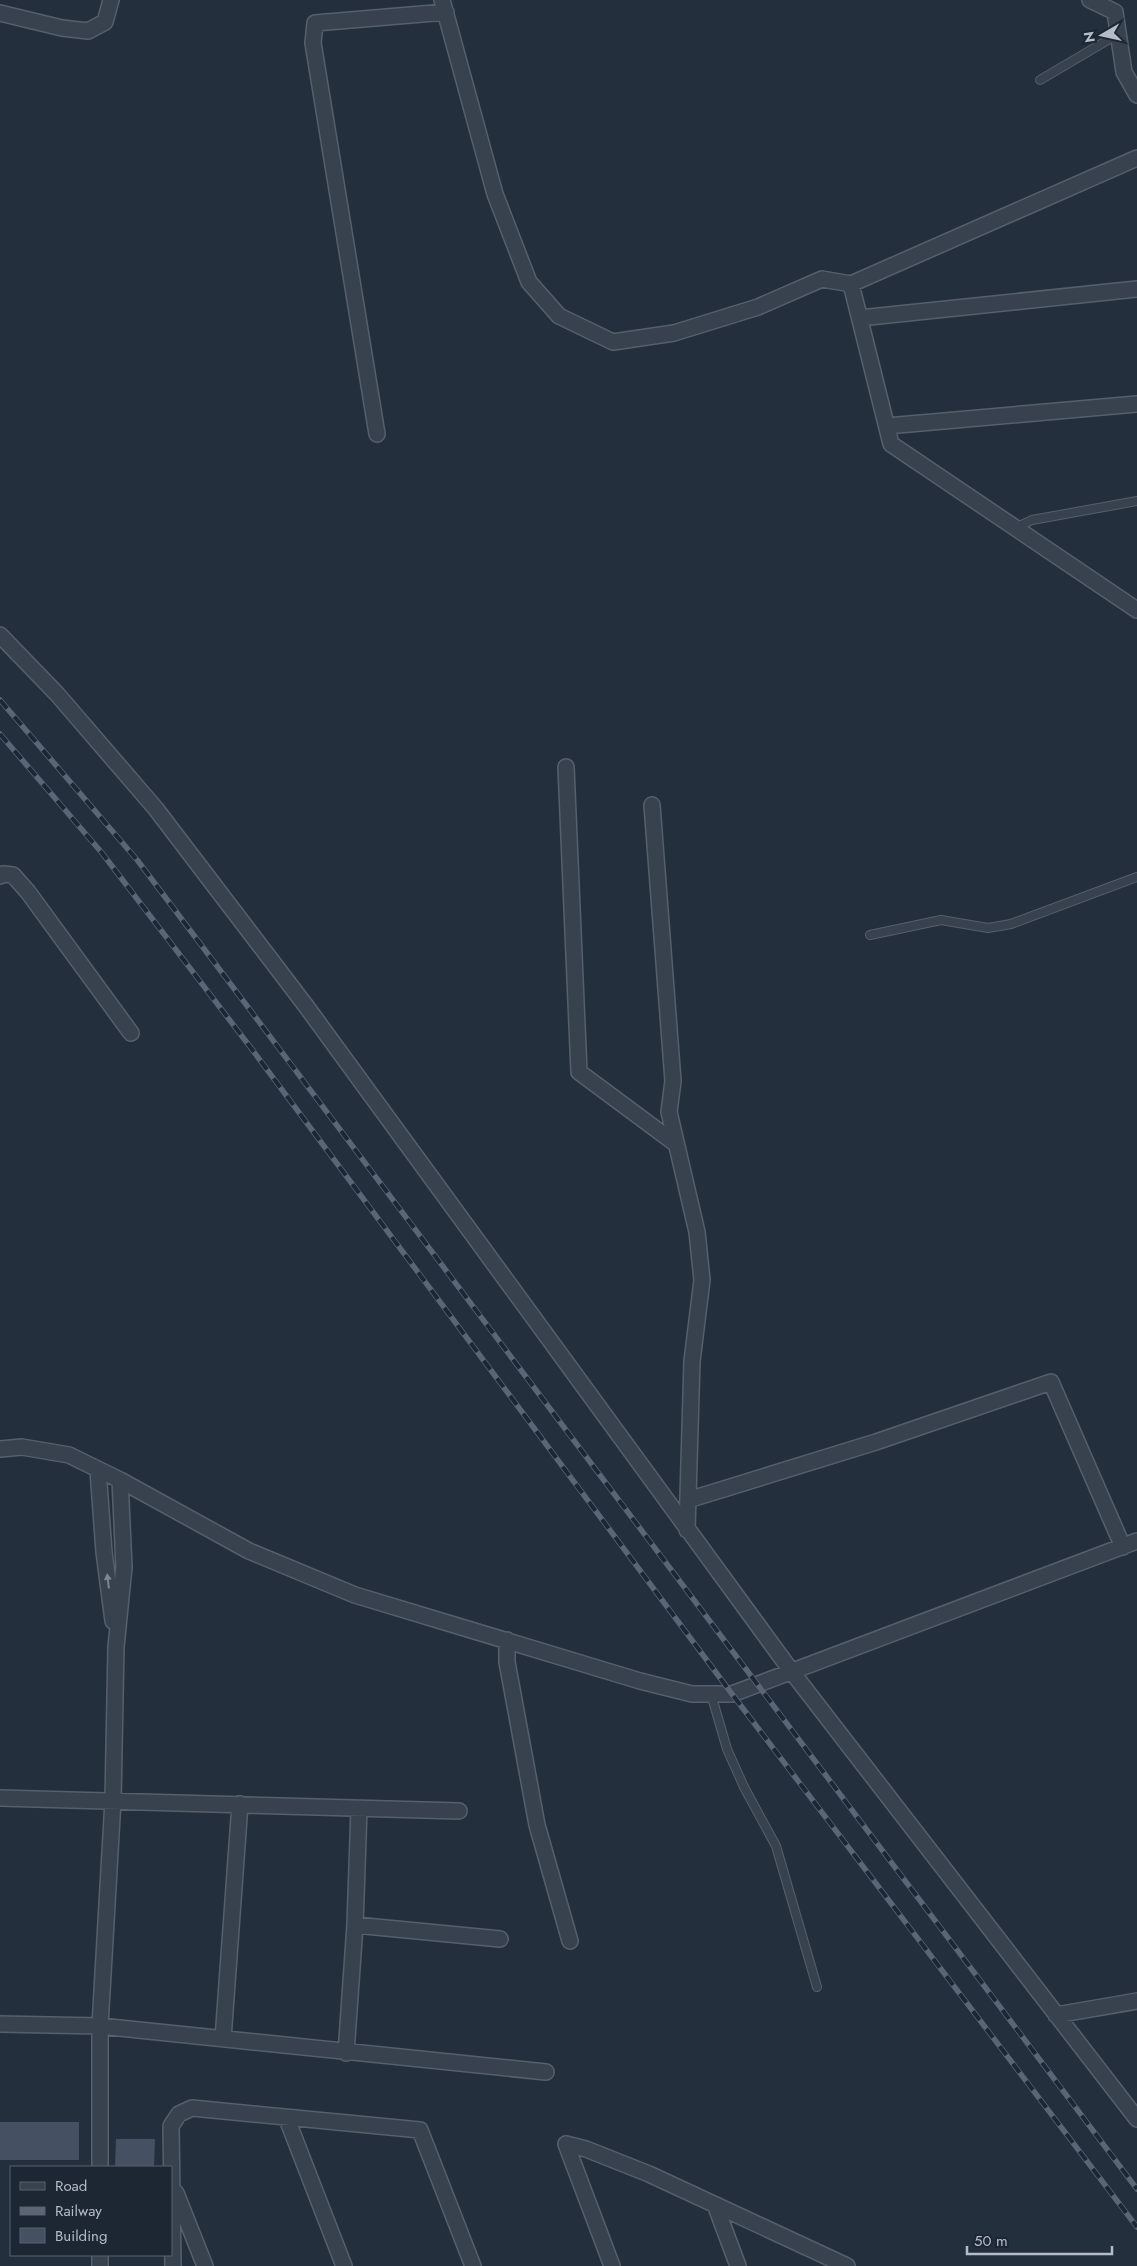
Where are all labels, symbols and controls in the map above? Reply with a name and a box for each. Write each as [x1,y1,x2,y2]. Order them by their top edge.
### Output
north arrow [1077,10,1127,60]
text: N [1078,30,1100,44]
one-way arrow [104,1573,112,1589]
legend [10,2166,172,2256]
text: Road [55,2175,87,2197]
text: Railway [55,2200,102,2222]
scale bar [967,2224,1112,2256]
text: Building [55,2225,107,2247]
text: 50 m [974,2230,1008,2252]

